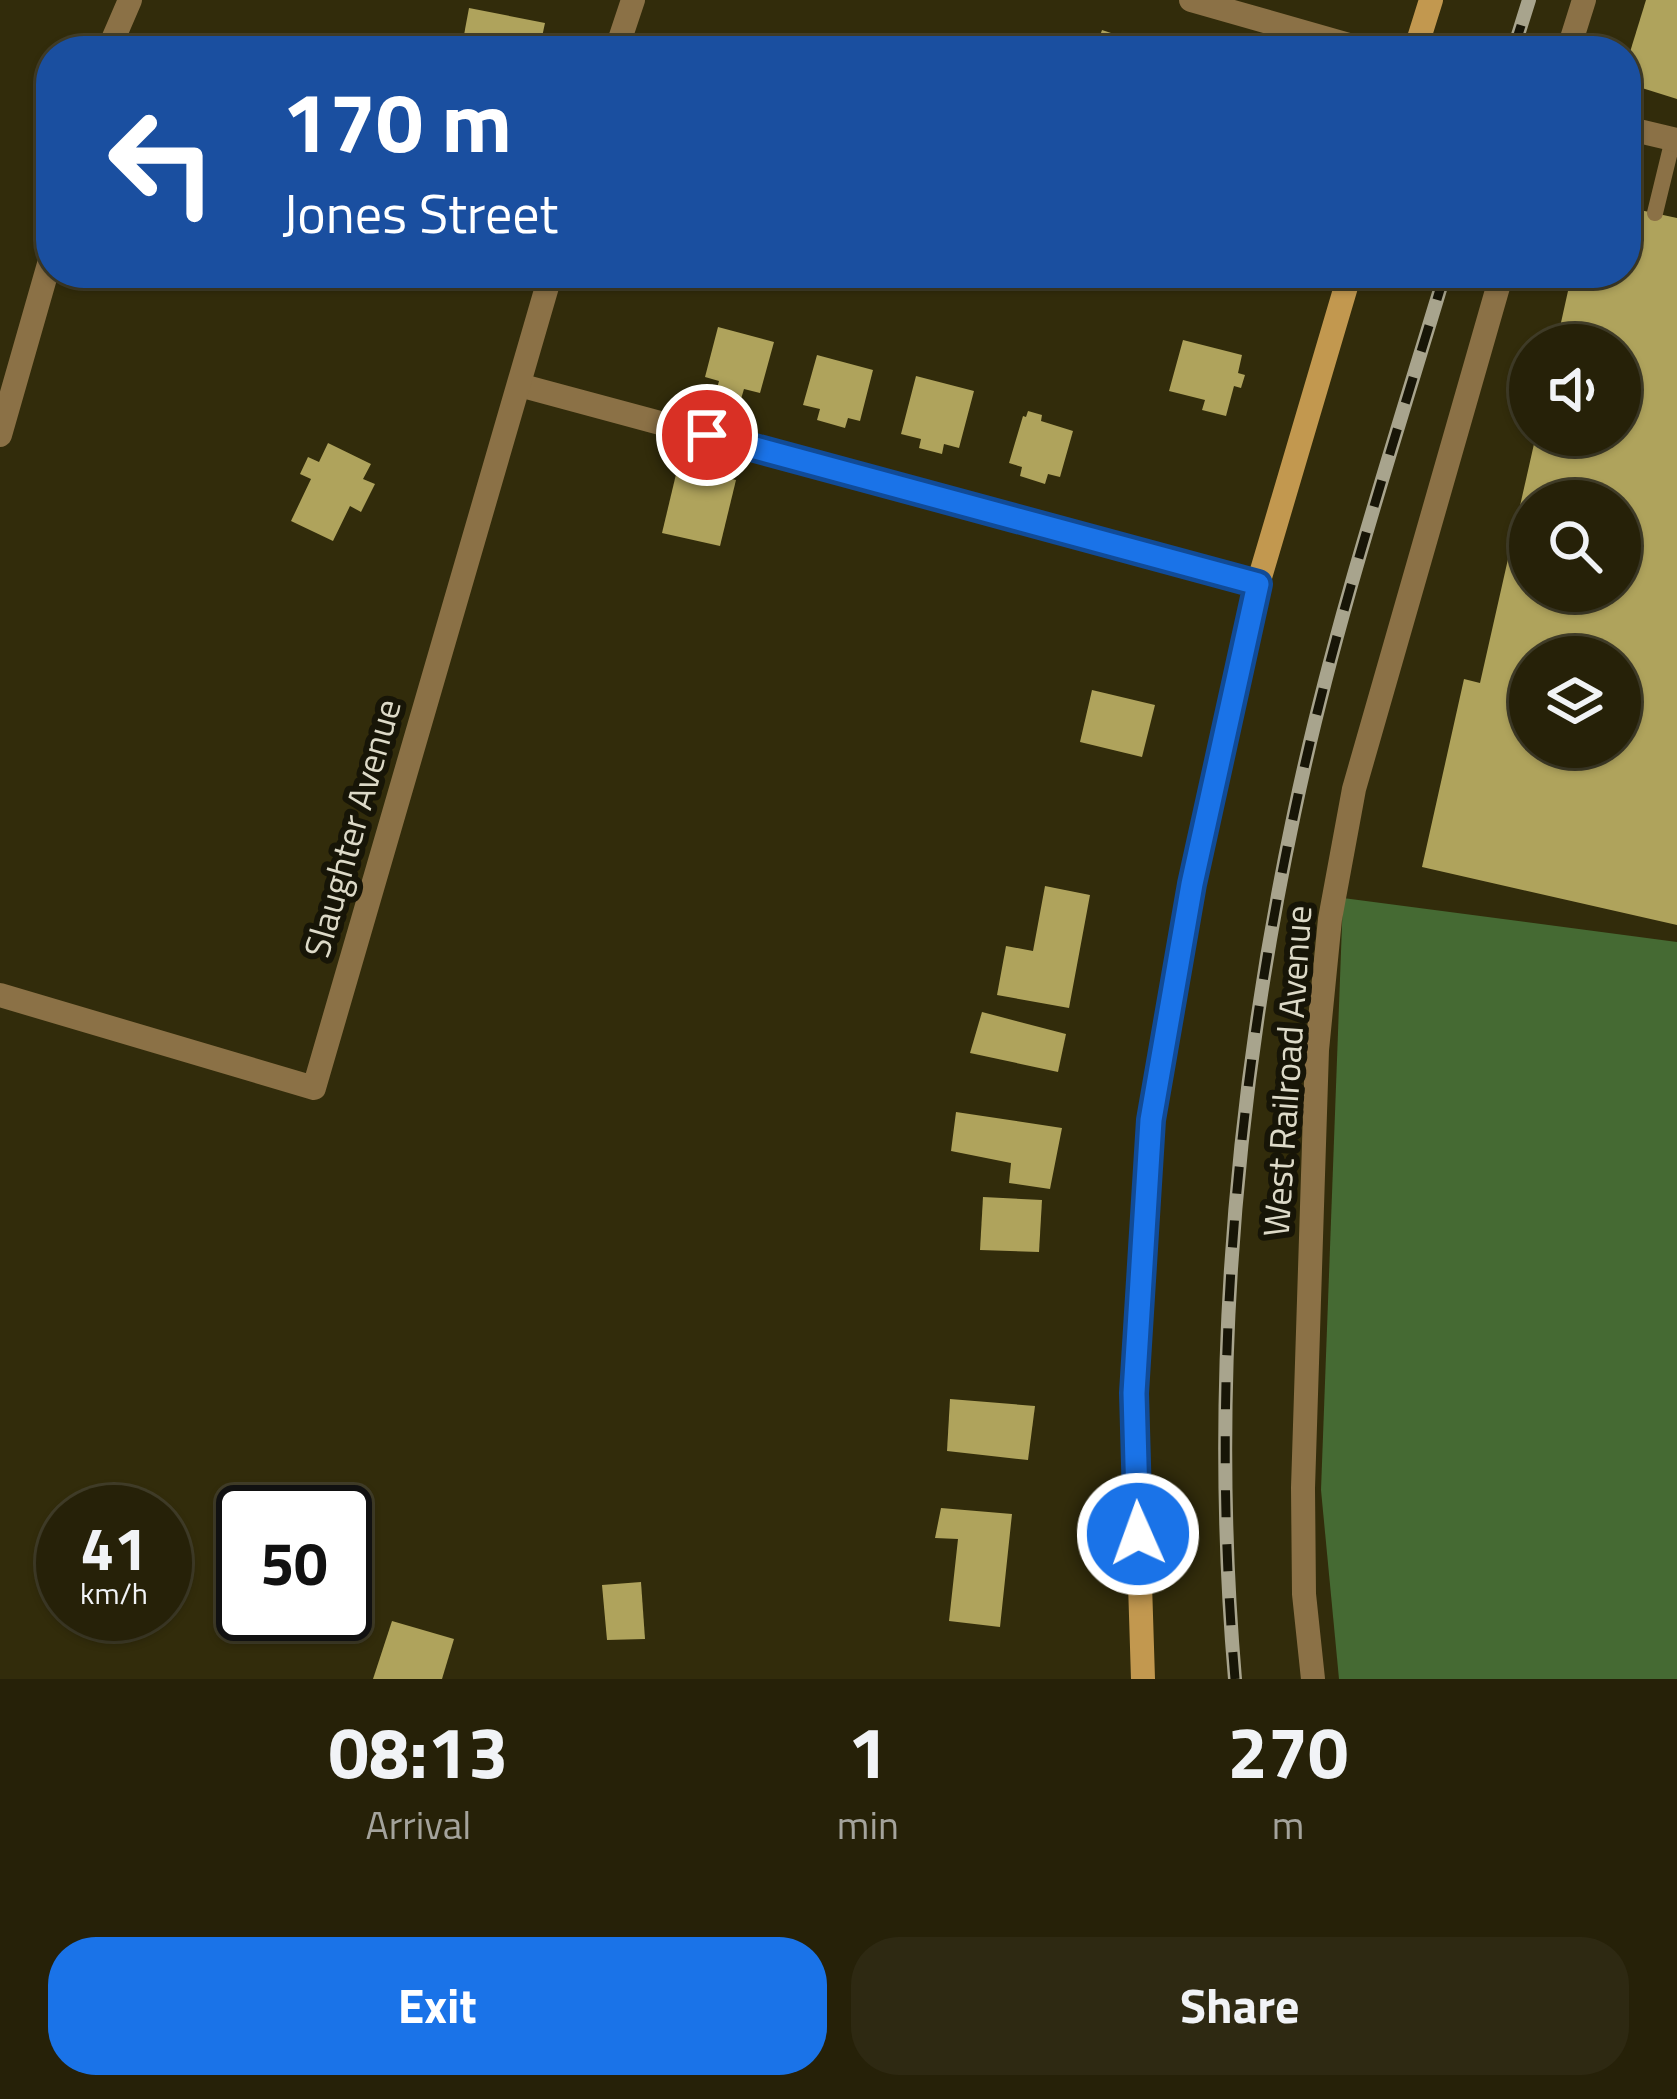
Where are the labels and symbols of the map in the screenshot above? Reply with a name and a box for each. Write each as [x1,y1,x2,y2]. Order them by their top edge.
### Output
pin [656,384,758,486]
street label: Slaughter Avenue [288,692,415,964]
street label: West Railroad Avenue [1247,904,1326,1238]
position arrow [1075,1471,1201,1597]
speed limit sign: 50 [216,1485,372,1641]

